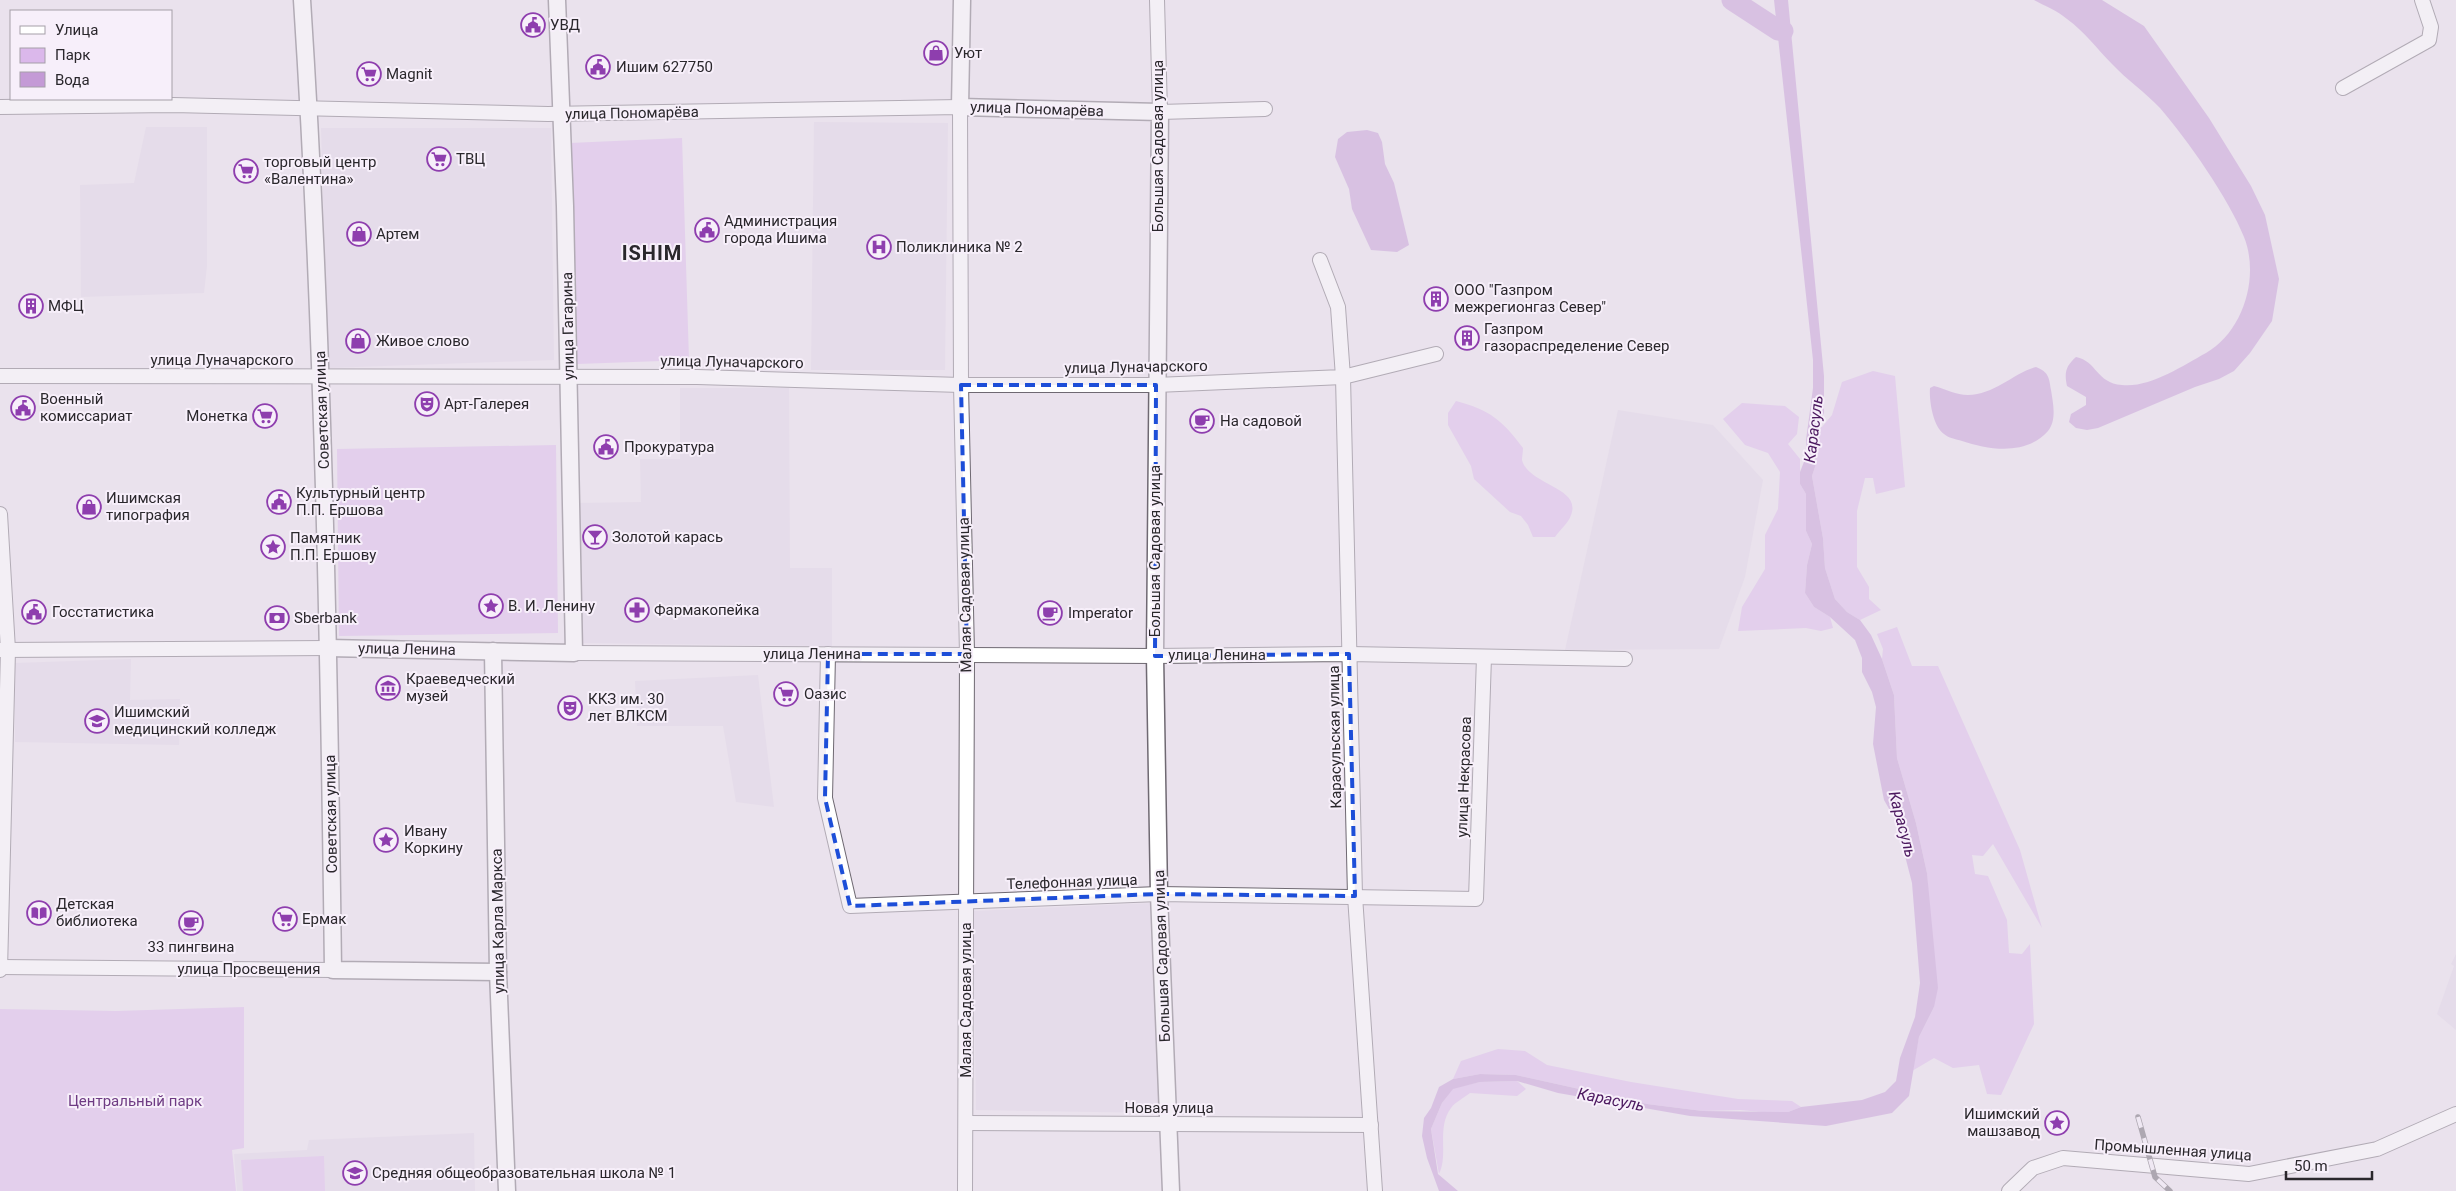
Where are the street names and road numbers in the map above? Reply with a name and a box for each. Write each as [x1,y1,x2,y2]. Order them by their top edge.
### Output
street label: Большая Садовая улица [1149,60,1167,232]
street label: улица Пономарёва [970,98,1104,120]
street label: улица Пономарёва [565,103,699,123]
street label: улица Гагарина [558,272,578,380]
street label: Советская улица [311,350,333,470]
street label: улица Луначарского [150,351,294,369]
street label: улица Луначарского [660,352,804,372]
street label: улица Луначарского [1064,357,1208,377]
street label: Большая Садовая улица [1146,465,1164,637]
street label: Малая Садовая улица [955,517,975,673]
street label: улица Ленина [358,639,456,659]
street label: улица Ленина [763,645,861,663]
street label: улица Ленина [1168,646,1266,664]
street label: Карасульская улица [1325,665,1345,809]
street label: улица Некрасова [1453,716,1475,838]
street label: Советская улица [321,755,341,873]
street label: улица Карла Маркса [488,848,508,994]
street label: Большая Садовая улица [1150,870,1174,1042]
street label: Телефонная улица [1006,871,1138,893]
street label: Малая Садовая улица [957,922,975,1078]
street label: улица Просвещения [178,960,320,978]
street label: Новая улица [1124,1099,1214,1117]
street label: Промышленная улица [2094,1136,2252,1164]

